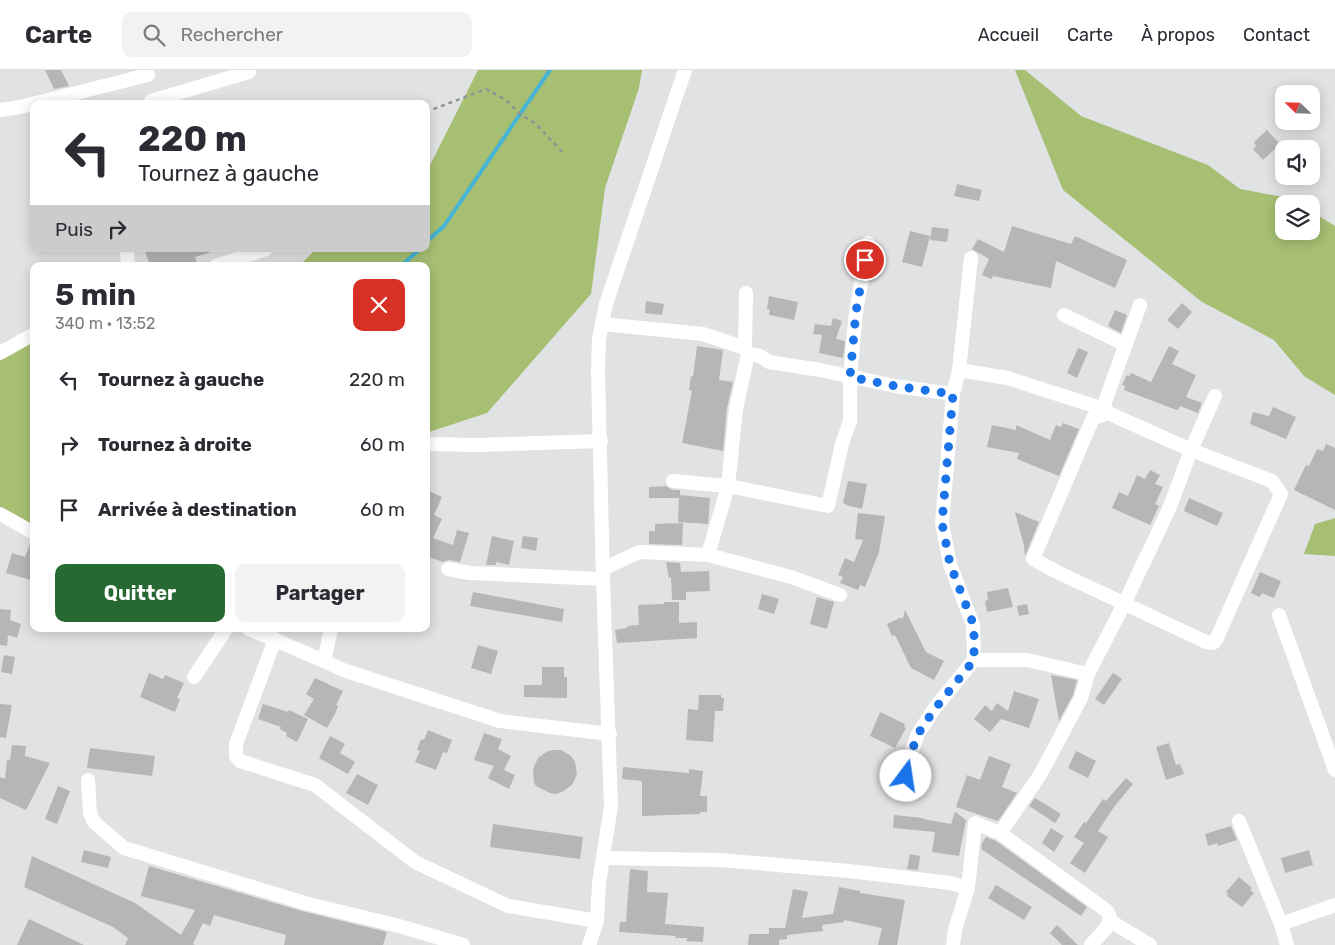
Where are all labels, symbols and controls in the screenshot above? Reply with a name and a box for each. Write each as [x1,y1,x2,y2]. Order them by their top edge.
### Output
search box [122,12,472,57]
text: Carte [25,21,92,49]
icon: search [140,21,168,49]
text: Rechercher [180,23,283,46]
text: Accueil [978,24,1039,46]
text: Carte [1067,24,1113,46]
text: À propos [1141,24,1215,46]
text: Contact [1243,24,1310,46]
north arrow [1275,85,1320,130]
map controls [1275,85,1320,240]
text: 220 m [138,118,247,160]
icon: left [55,120,120,185]
button: sound [1275,140,1320,185]
text: Tournez à gauche [138,160,319,187]
button: layers [1275,195,1320,240]
icon: right [103,215,131,243]
text: Puis [55,218,93,241]
pin [844,239,886,281]
icon: arrive [851,246,879,274]
text: 5 min [55,277,136,313]
button: close [353,279,405,331]
text: 340 m · 13:52 [55,314,155,333]
icon: left [55,366,83,394]
text: Tournez à gauche [98,368,264,391]
text: 220 m [349,368,405,391]
icon: right [55,431,83,459]
text: Tournez à droite [98,433,252,456]
text: 60 m [360,433,405,456]
icon: arrive [55,496,83,524]
text: Arrivée à destination [98,498,297,521]
text: 60 m [360,498,405,521]
button: Quitter [55,564,225,622]
button: Partager [235,564,405,622]
position arrow [879,749,931,801]

